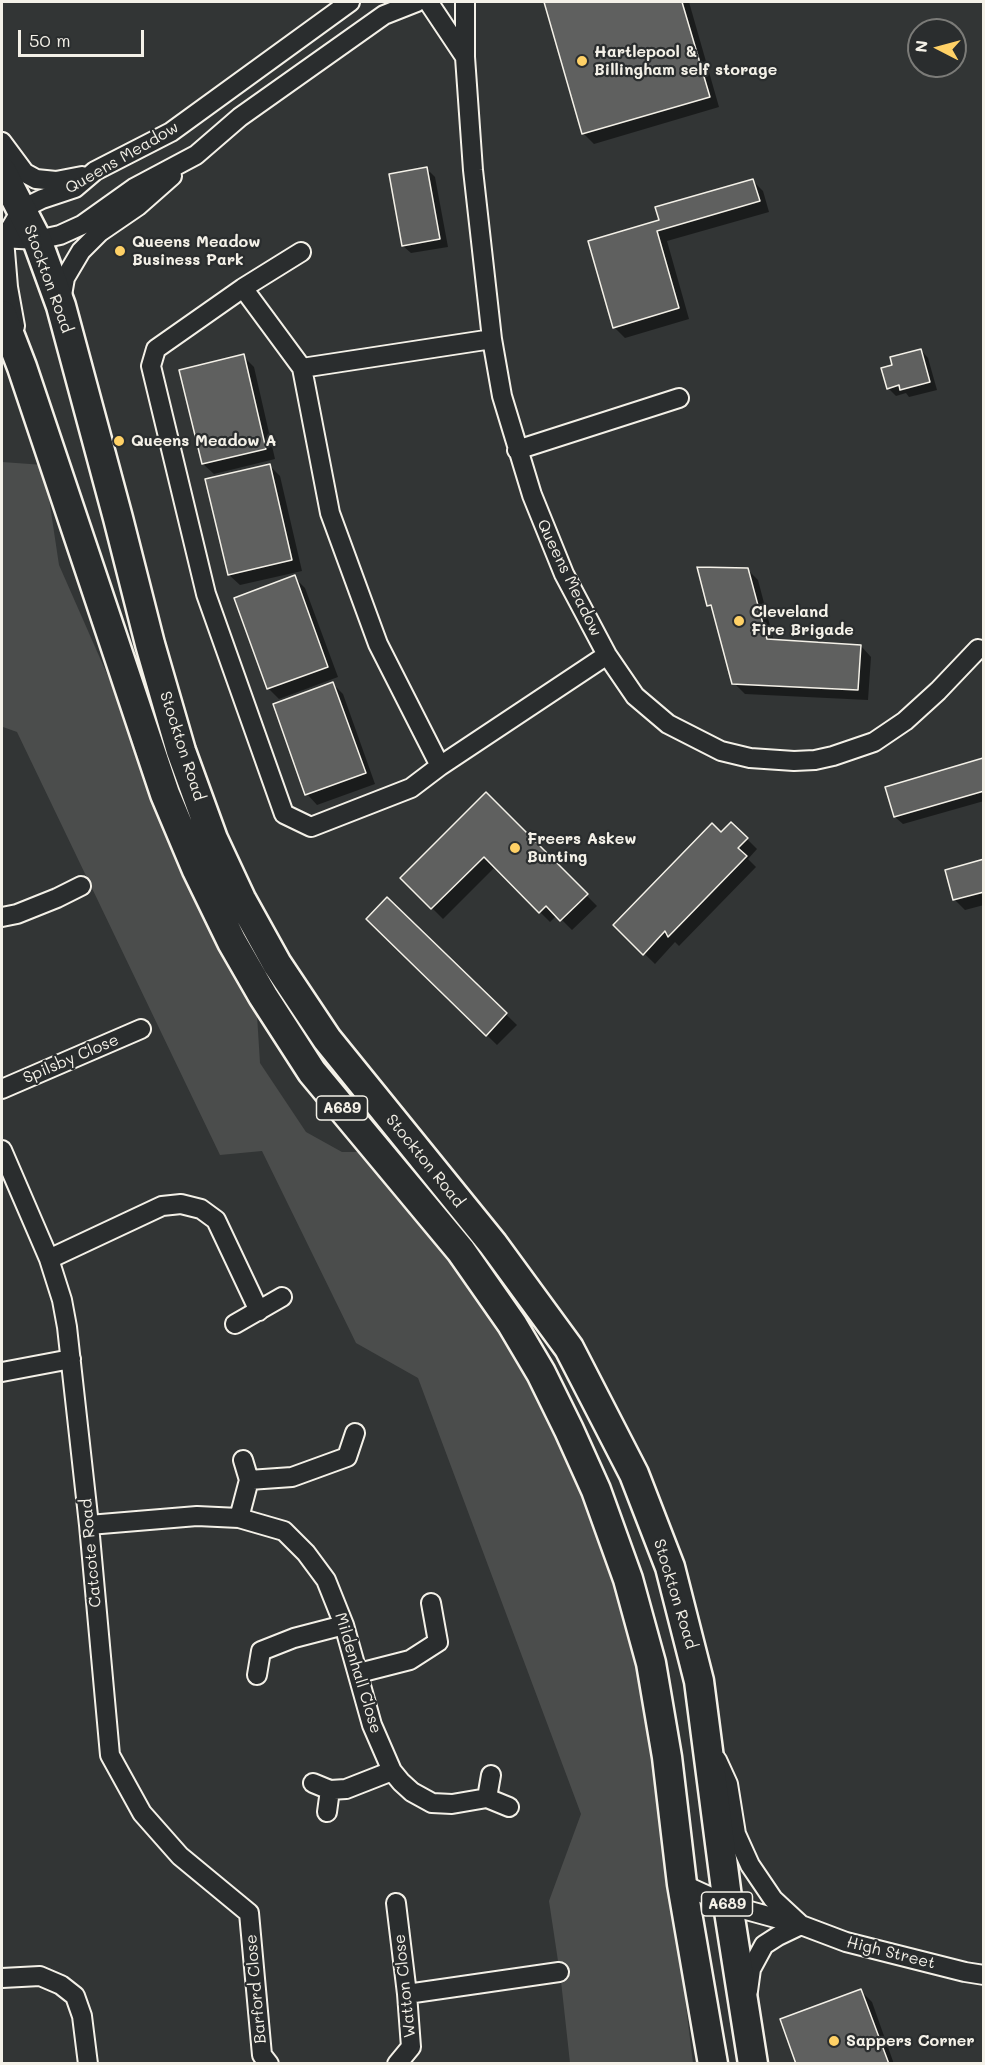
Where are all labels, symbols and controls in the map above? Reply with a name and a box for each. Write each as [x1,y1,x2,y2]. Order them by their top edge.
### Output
scale bar [21,18,147,56]
north arrow [907,18,967,78]
text: 50 m [29,28,71,52]
text: N [910,39,932,53]
place label: Hartlepool & Billingham self storage [594,42,777,80]
marker: Hartlepool & Billingham self storage [575,54,589,68]
street label: Queens Meadow [62,118,182,198]
street label: Stockton Road [20,222,76,336]
place label: Queens Meadow Business Park [132,232,261,270]
marker: Queens Meadow Business Park [113,244,127,258]
place label: Queens Meadow A [131,431,276,451]
marker: Queens Meadow A [112,434,126,448]
street label: Queens Meadow [532,516,606,640]
place label: Cleveland Fire Brigade [751,602,854,640]
marker: Cleveland Fire Brigade [732,614,746,628]
street label: Stockton Road [155,689,209,803]
place label: Freers Askew Bunting [527,829,637,867]
marker: Freers Askew Bunting [508,841,522,855]
street label: Spilsby Close [20,1030,122,1088]
road number: A689 [316,1096,368,1120]
street label: Stockton Road [382,1111,468,1211]
street label: Catcote Road [77,1498,105,1608]
street label: Stockton Road [649,1537,701,1651]
street label: Mildenhall Close [330,1610,386,1736]
road number: A689 [702,1892,752,1916]
street label: Watton Close [390,1933,420,2039]
street label: High Street [845,1933,937,1973]
street label: Barford Close [242,1934,270,2044]
place label: Sappers Corner [846,2031,975,2051]
marker: Sappers Corner [827,2034,841,2048]

